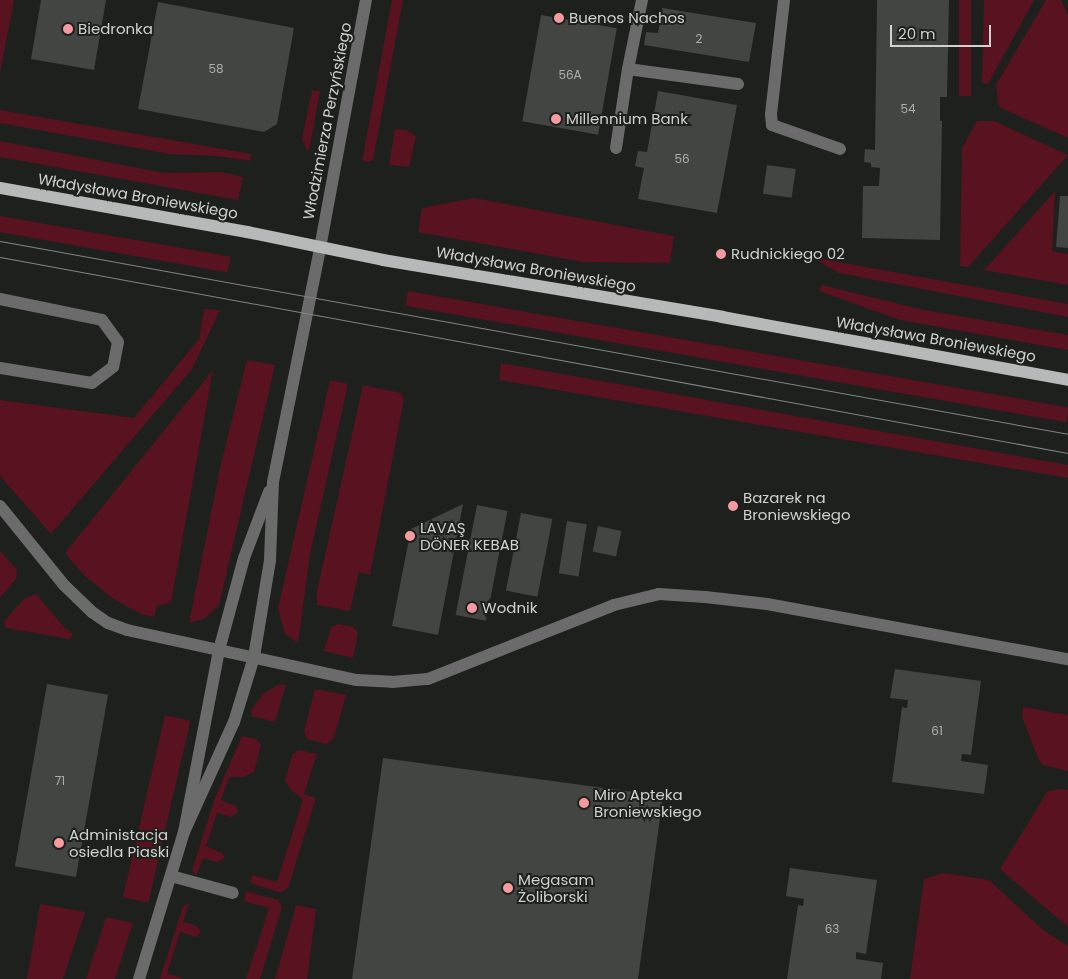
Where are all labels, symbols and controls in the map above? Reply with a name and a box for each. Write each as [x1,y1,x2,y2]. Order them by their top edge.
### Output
place label: Buenos Nachos [569,9,685,27]
marker: Buenos Nachos [553,12,565,24]
scale bar [893,15,994,47]
place label: Biedronka [78,20,153,38]
street label: Włodzimierza Perzyńskiego [299,21,355,221]
marker: Biedronka [62,23,74,35]
text: 20 m [898,23,936,44]
house number: 2 [696,32,702,46]
house number: 58 [208,62,224,76]
house number: 56A [558,68,582,82]
house number: 54 [900,102,916,116]
place label: Millennium Bank [566,110,688,128]
marker: Millennium Bank [550,113,562,125]
house number: 56 [674,152,690,166]
street label: Władysława Broniewskiego [37,170,239,222]
street label: Władysława Broniewskiego [435,243,637,295]
place label: Rudnickiego 02 [731,245,845,263]
marker: Rudnickiego 02 [715,248,727,260]
street label: Władysława Broniewskiego [835,313,1037,365]
place label: Bazarek na Broniewskiego [743,488,851,523]
marker: Bazarek na Broniewskiego [727,500,739,512]
place label: LAVAŞ DÖNER KEBAB [420,518,519,553]
marker: LAVAŞ DÖNER KEBAB [404,530,416,542]
place label: Wodnik [482,599,537,617]
marker: Wodnik [466,602,478,614]
house number: 61 [931,724,943,738]
house number: 71 [55,774,65,788]
place label: Miro Apteka Broniewskiego [594,785,702,820]
marker: Miro Apteka Broniewskiego [578,797,590,809]
place label: Administacja osiedla Piaski [69,825,169,860]
marker: Administacja osiedla Piaski [53,837,65,849]
place label: Megasam Żoliborski [518,870,594,905]
marker: Megasam Żoliborski [502,882,514,894]
house number: 63 [825,922,839,936]

